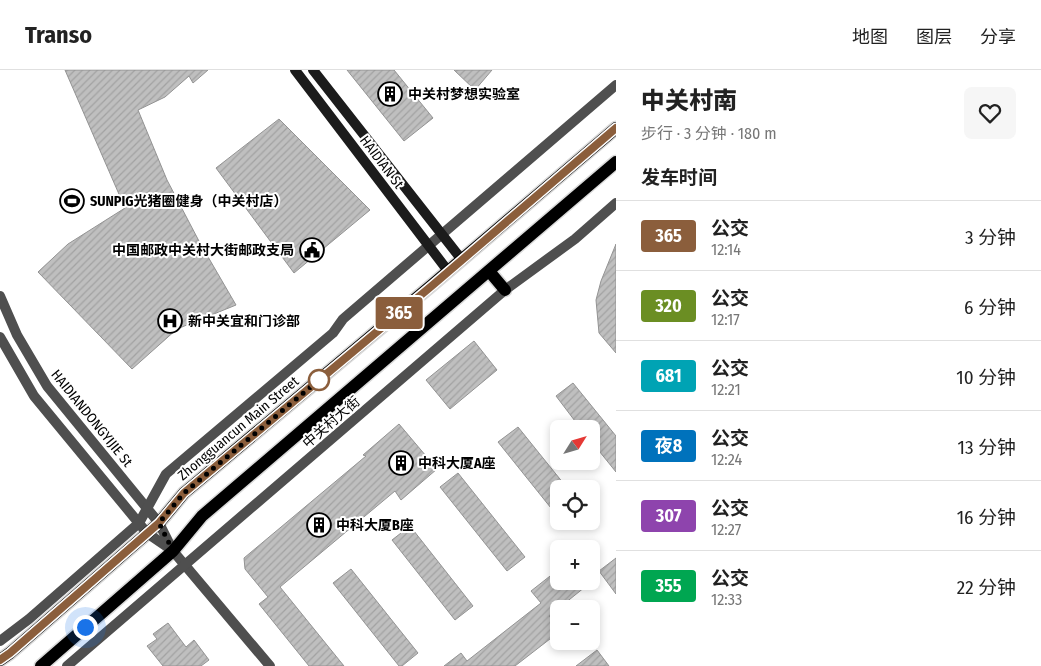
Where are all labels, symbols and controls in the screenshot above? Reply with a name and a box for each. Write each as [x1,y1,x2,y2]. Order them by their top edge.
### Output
text: Transo [25,21,92,49]
text: 地图 [852,26,888,48]
text: 图层 [916,26,952,48]
text: 分享 [980,26,1016,48]
building icon: 中关村梦想实验室 [377,81,403,107]
place label: 中关村梦想实验室 [408,86,520,103]
text: 中关村南 [641,87,737,115]
button: heart [964,87,1016,139]
text: 步行 · 3 分钟 · 180 m [641,124,776,143]
street label: HAIDIAN St [356,132,407,193]
text: 发车时间 [641,166,717,189]
sports icon: SUNPIG光猪圈健身（中关村店） [59,188,85,214]
place label: SUNPIG光猪圈健身（中关村店） [90,193,288,210]
text: 公交 [711,217,749,240]
text: 365 [655,225,682,247]
text: 3 分钟 [965,226,1016,249]
public building icon: 中国邮政中关村大街邮政支局 [299,237,325,263]
text: 12:14 [711,240,741,259]
place label: 中国邮政中关村大街邮政支局 [112,242,294,259]
text: 公交 [711,287,749,310]
text: 320 [655,295,682,317]
text: 6 分钟 [964,296,1016,319]
line badge: 365 [370,297,428,329]
text: 365 [386,302,412,324]
hospital icon: 新中关宜和门诊部 [157,308,183,334]
text: 12:17 [711,310,740,329]
place label: 新中关宜和门诊部 [188,313,300,330]
text: 公交 [711,357,749,380]
text: 681 [655,365,682,387]
street label: HAIDIANDONGYIJIE St [47,366,136,471]
text: 10 分钟 [956,366,1016,389]
unlabelled marker [308,369,330,391]
street label: Zhongguancun Main Street [174,373,303,484]
text: 12:21 [711,380,741,399]
street label: 中关村大街 [299,393,363,452]
north arrow [550,420,600,470]
map controls [550,420,600,650]
text: 公交 [711,427,749,450]
text: 夜8 [655,435,682,457]
text: 13 分钟 [958,436,1016,459]
building icon: 中科大厦A座 [388,450,414,476]
text: 12:24 [711,450,742,469]
place label: 中科大厦A座 [418,455,496,472]
button: locate [550,480,600,530]
text: 公交 [711,497,749,520]
text: 307 [656,505,681,527]
text: 16 分钟 [957,506,1016,529]
building icon: 中科大厦B座 [306,512,332,538]
place label: 中科大厦B座 [336,517,414,534]
text: 12:27 [711,520,741,539]
button: + [550,540,600,590]
text: 公交 [711,567,749,590]
text: 355 [655,575,682,597]
text: 22 分钟 [957,576,1016,599]
text: 12:33 [711,590,742,609]
button: − [550,600,600,650]
your location [73,615,98,640]

